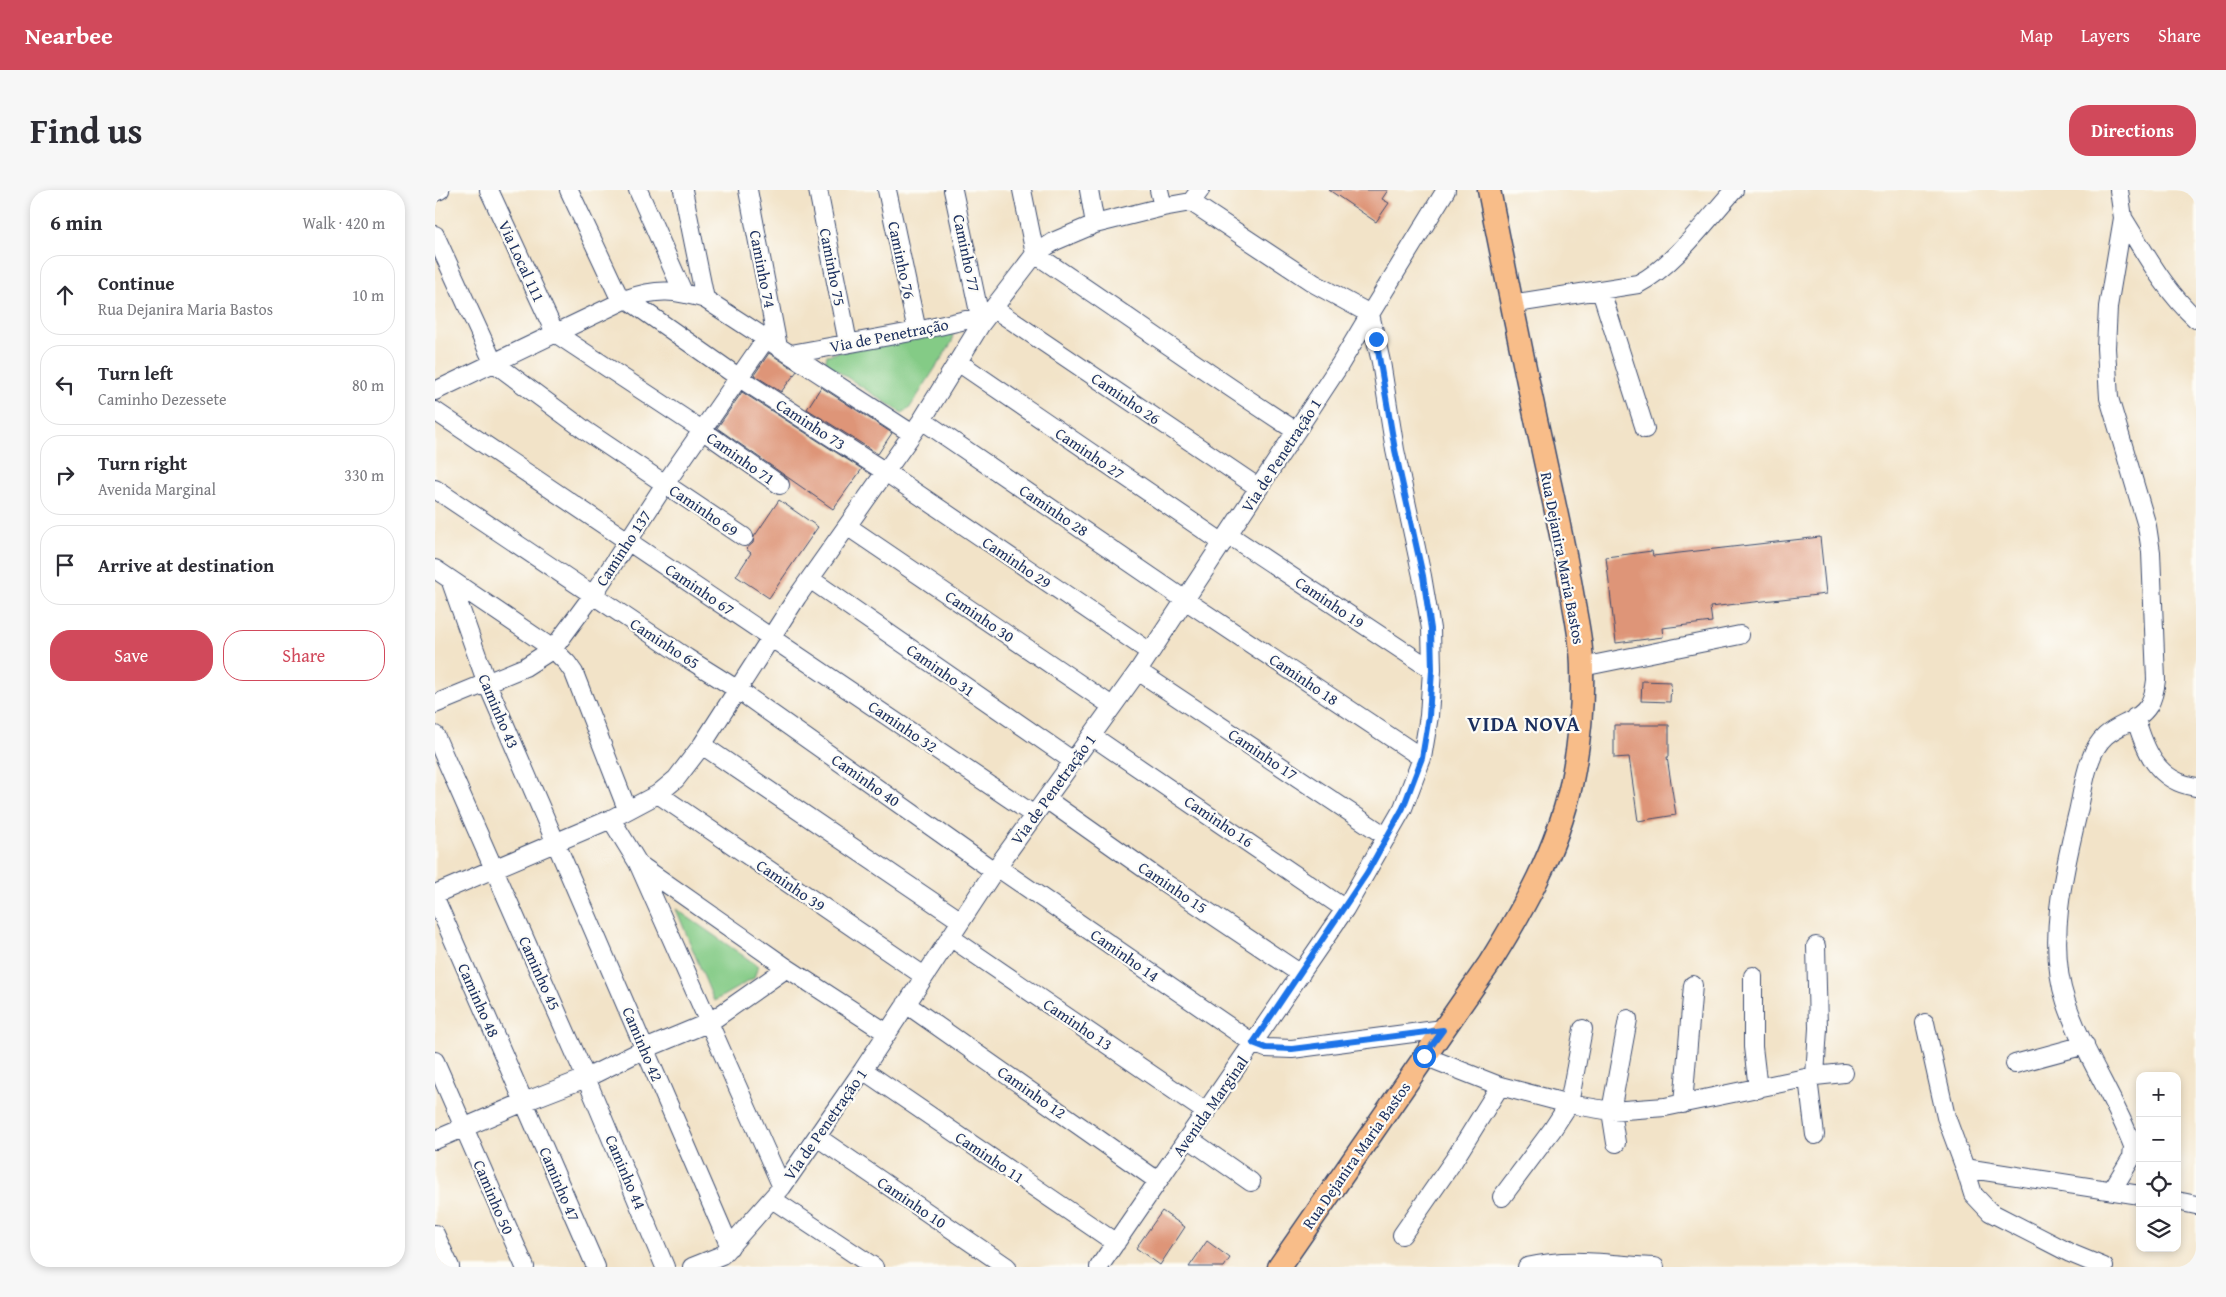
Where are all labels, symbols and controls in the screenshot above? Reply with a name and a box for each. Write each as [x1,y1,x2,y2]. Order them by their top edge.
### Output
text: Nearbee [25,18,113,53]
text: Map [2020,22,2053,49]
text: Layers [2081,22,2130,49]
text: Share [2158,22,2201,49]
text: Find us [30,105,143,156]
button: Directions [2069,105,2196,156]
text: 6 min [50,207,102,238]
text: Walk · 420 m [302,211,385,235]
street label: Caminho 77 [947,212,987,294]
street label: Via Local 111 [493,216,551,306]
street label: Caminho 76 [882,219,922,301]
street label: Caminho 75 [814,226,852,308]
street label: Caminho 74 [744,228,782,310]
text: Continue [98,269,175,297]
icon: ahead [51,281,79,309]
text: 10 m [352,283,384,307]
text: Rua Dejanira Maria Bastos [98,297,273,321]
street label: Via de Penetração [827,312,951,358]
route end [1365,328,1388,351]
text: Turn left [98,359,173,387]
street label: Caminho 26 [1087,366,1166,430]
icon: left [51,371,79,399]
text: 80 m [352,373,384,397]
text: Caminho Dezessete [98,387,227,411]
street label: Caminho 73 [771,392,851,456]
street label: Via de Penetração 1 [1235,393,1327,517]
street label: Caminho 27 [1051,421,1130,485]
street label: Caminho 71 [702,426,780,490]
text: Turn right [98,449,187,477]
icon: right [51,461,79,489]
text: 330 m [344,463,384,487]
street label: Rua Dejanira Maria Bastos [1535,470,1591,646]
text: Avenida Marginal [98,477,216,501]
street label: Caminho 69 [665,478,744,542]
street label: Caminho 28 [1015,478,1094,542]
street label: Caminho 137 [589,505,657,591]
street label: Caminho 29 [978,530,1057,594]
icon: arrive [51,551,79,579]
text: Arrive at destination [98,551,274,579]
street label: Caminho 67 [661,557,740,621]
street label: Caminho 19 [1291,570,1370,634]
street label: Caminho 30 [941,584,1020,648]
street label: Caminho 65 [625,611,705,675]
button: Save [50,630,213,681]
button: Share [223,630,385,681]
street label: Caminho 31 [902,638,980,702]
street label: Caminho 18 [1265,647,1344,711]
street label: Caminho 43 [473,670,525,752]
street label: Caminho 32 [864,694,942,758]
district label: VIDA NOVA [1467,708,1581,739]
street label: Caminho 17 [1224,722,1303,786]
street label: Via de Penetração 1 [1005,729,1101,849]
street label: Caminho 40 [827,748,905,813]
street label: Caminho 16 [1180,789,1259,853]
street label: Caminho 39 [752,853,831,917]
street label: Caminho 15 [1134,855,1212,919]
street label: Caminho 14 [1086,923,1164,988]
street label: Caminho 45 [513,932,567,1014]
street label: Caminho 48 [452,959,506,1041]
street label: Caminho 13 [1039,992,1117,1056]
street label: Caminho 42 [617,1003,669,1085]
route start [1413,1045,1436,1068]
street label: Avenida Marginal [1166,1050,1254,1161]
street label: Caminho 12 [993,1060,1071,1124]
street label: Via de Penetração 1 [777,1063,873,1185]
map controls [2136,1072,2181,1252]
button: + [2136,1072,2181,1117]
street label: Rua Dejanira Maria Bastos [1296,1076,1416,1234]
button: − [2136,1117,2181,1162]
street label: Caminho 11 [951,1125,1029,1189]
street label: Caminho 44 [600,1131,653,1213]
street label: Caminho 47 [534,1143,587,1225]
street label: Caminho 50 [468,1156,521,1238]
button: locate [2136,1162,2181,1207]
street label: Caminho 10 [873,1170,952,1234]
button: layers [2136,1207,2181,1252]

